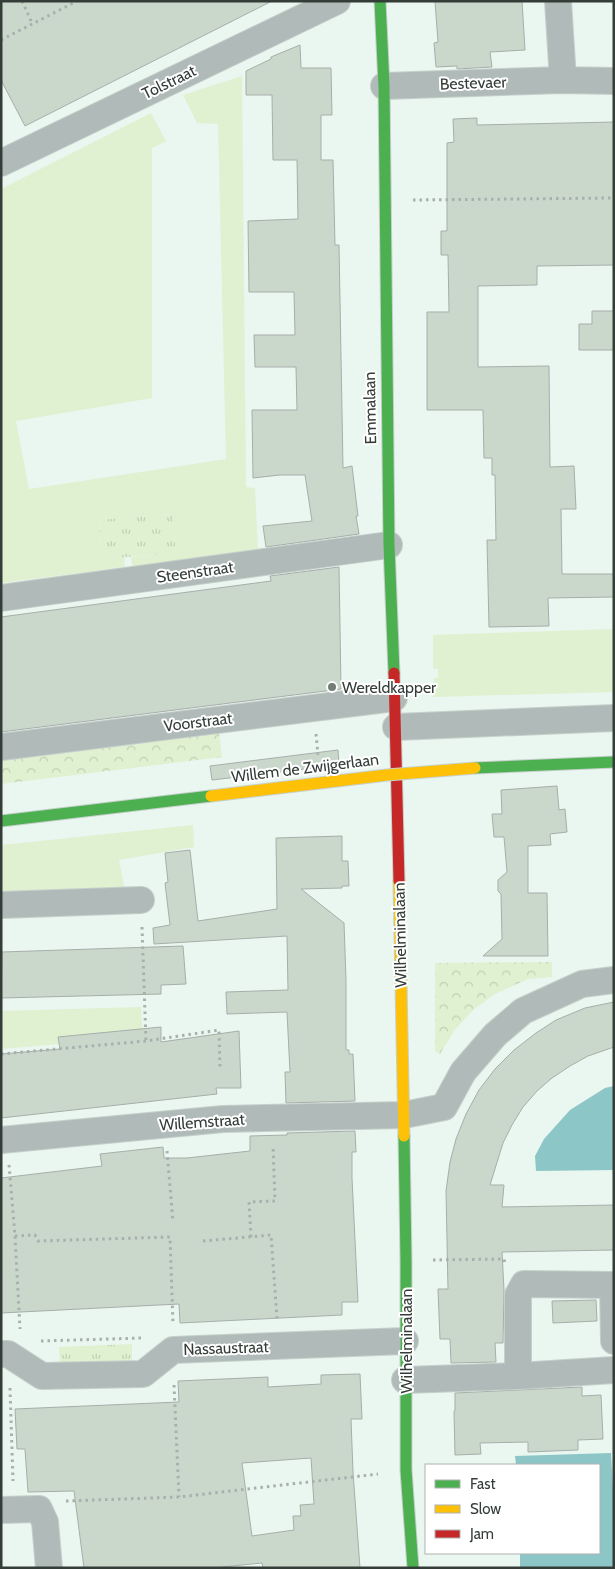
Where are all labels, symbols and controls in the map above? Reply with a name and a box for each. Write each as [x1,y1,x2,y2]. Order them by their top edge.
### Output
street label: Tolstraat [139,61,199,103]
street label: Bestevaer [439,72,508,94]
street label: Emmalaan [360,372,380,444]
street label: Steenstraat [155,557,235,587]
place label: Wereldkapper [342,678,437,697]
marker: Wereldkapper [326,681,338,693]
street label: Voorstraat [163,708,234,736]
street label: Willem de Zwijgerlaan [230,750,380,786]
street label: Wilhelminalaan [390,882,410,988]
street label: Willemstraat [159,1109,246,1134]
street label: Wilhelminalaan [397,1288,416,1394]
street label: Nassaustraat [183,1337,270,1359]
legend [425,1464,600,1554]
text: Fast [470,1475,495,1493]
text: Slow [470,1500,501,1518]
text: Jam [469,1525,494,1543]

